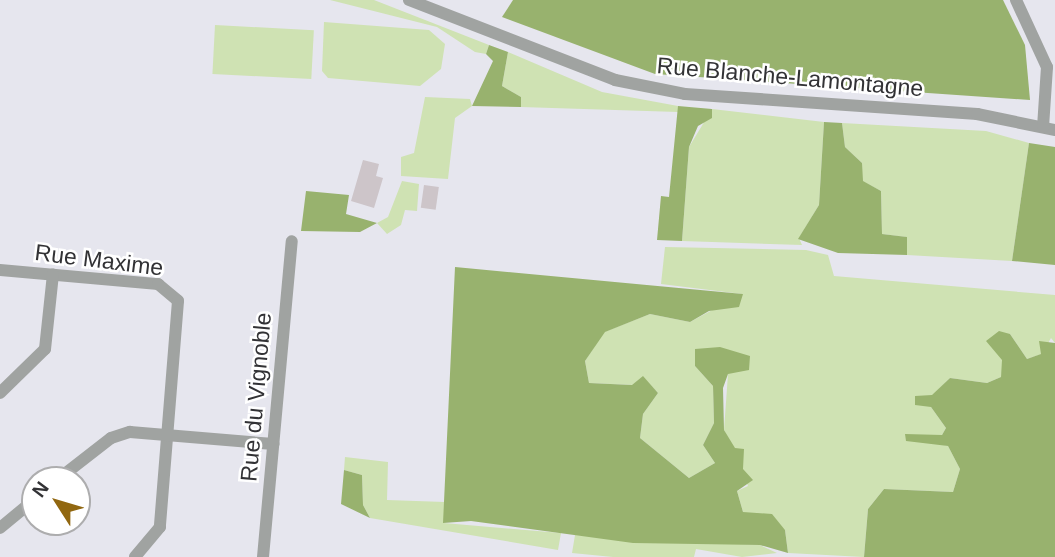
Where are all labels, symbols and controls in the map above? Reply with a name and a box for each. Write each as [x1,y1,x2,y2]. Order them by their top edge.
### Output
street label: Rue Blanche-Lamontagne [656,52,924,102]
street label: Rue Maxime [33,238,165,282]
street label: Rue du Vignoble [235,311,277,483]
north arrow [21,466,91,536]
text: N [28,477,53,501]

